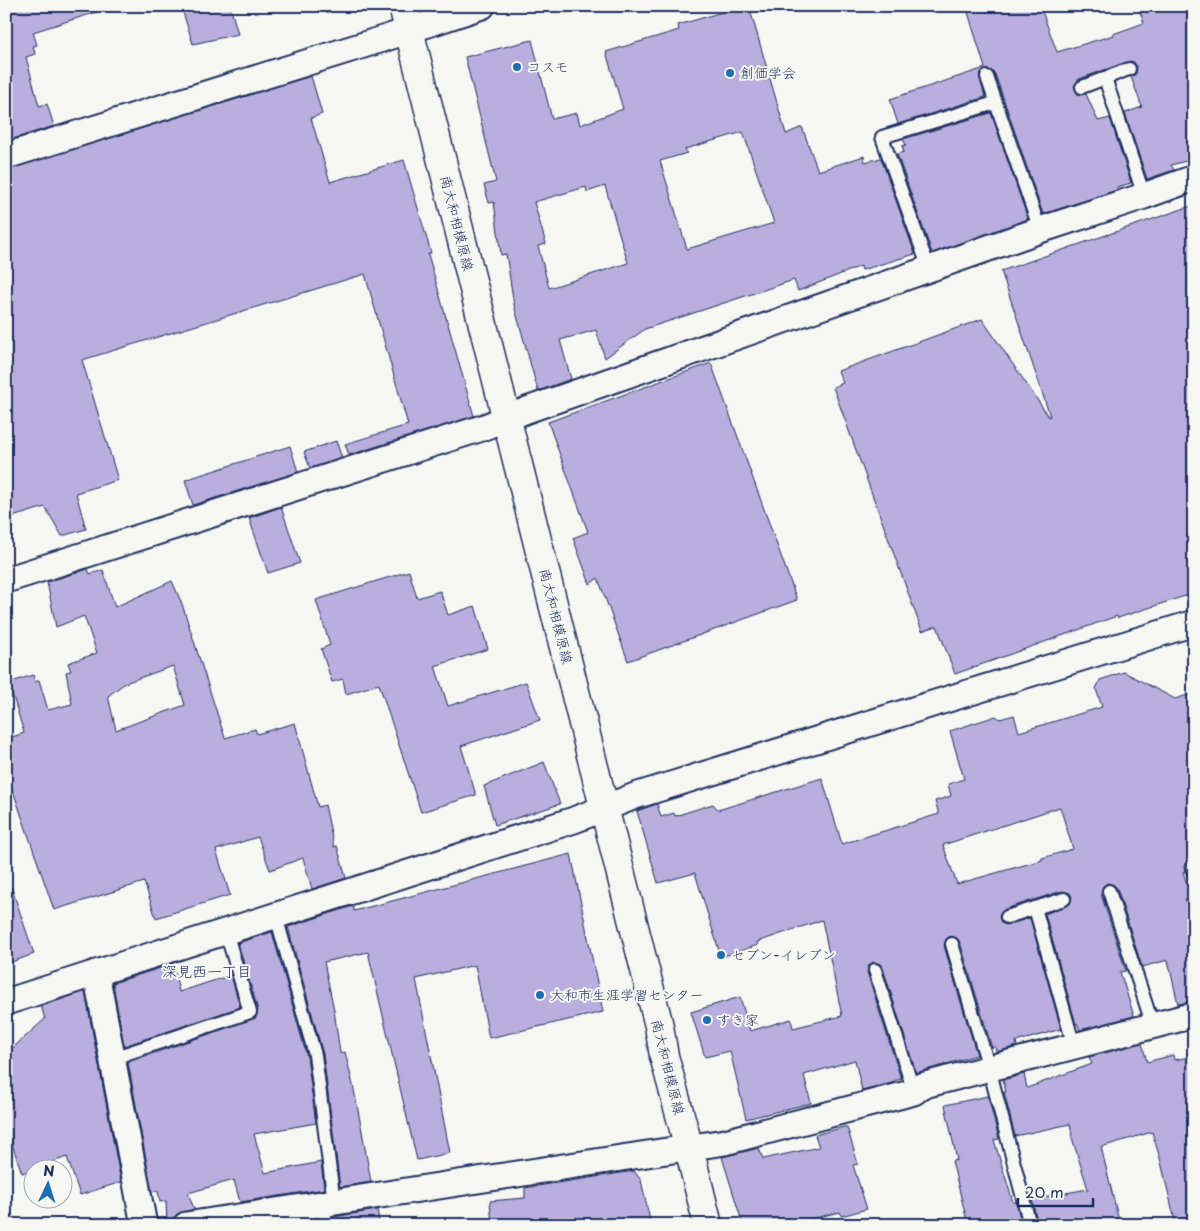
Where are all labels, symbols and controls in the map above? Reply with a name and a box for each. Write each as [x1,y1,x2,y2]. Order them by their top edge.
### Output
place label: コスモ [527,56,568,77]
marker: コスモ [511,61,523,73]
place label: 創価学会 [740,62,796,83]
marker: 創価学会 [724,67,736,79]
street label: 南大和相模原線 [435,173,480,273]
street label: 南大和相模原線 [534,566,579,666]
place label: セブン-イレブン [731,944,836,965]
marker: セブン-イレブン [715,949,727,961]
district label: 深見西一丁目 [162,959,252,982]
place label: 大和市生涯学習センター [550,984,703,1005]
marker: 大和市生涯学習センター [534,989,546,1001]
place label: すき家 [717,1009,759,1030]
marker: すき家 [701,1014,713,1026]
street label: 南大和相模原線 [646,1017,691,1117]
north arrow [22,1158,72,1208]
text: N [43,1160,55,1181]
scale bar [1018,1176,1092,1208]
text: 20 m [1025,1180,1064,1203]

